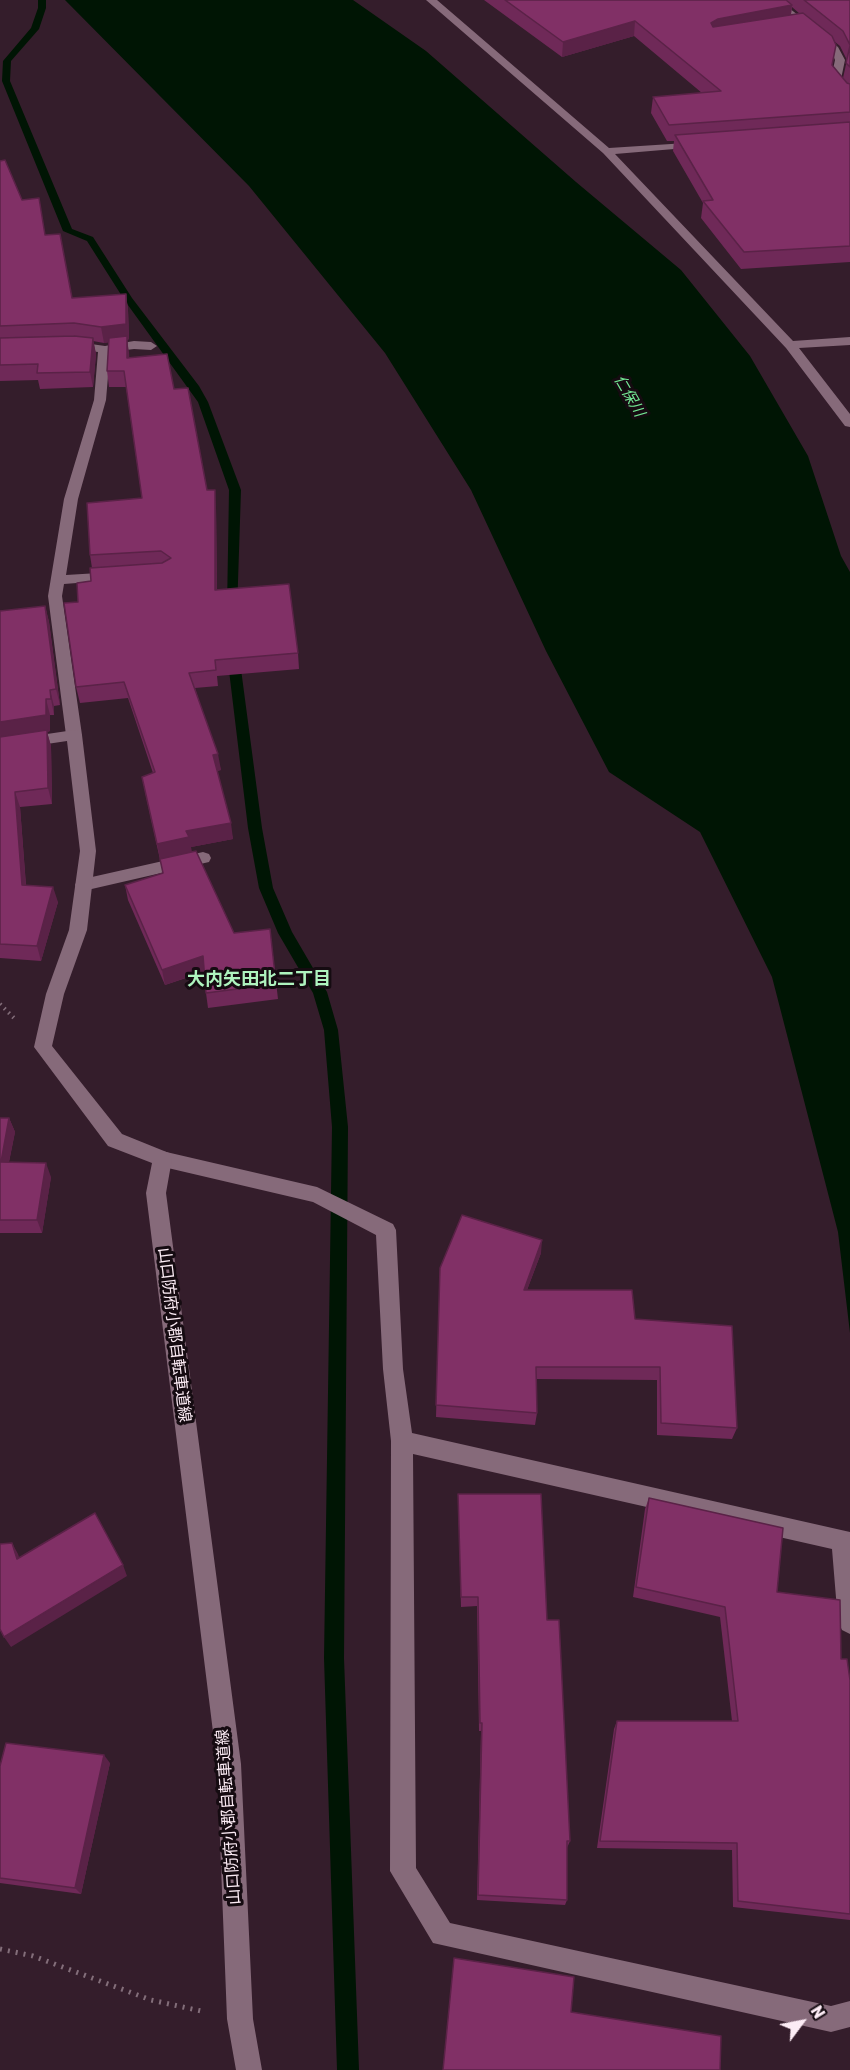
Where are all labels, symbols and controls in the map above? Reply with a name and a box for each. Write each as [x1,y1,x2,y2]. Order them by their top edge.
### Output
water label: 仁保川 [610,372,648,420]
district label: 大内矢田北二丁目 [187,969,331,991]
street label: 山口防府小郡自転車道線 [154,1246,194,1424]
street label: 山口防府小郡自転車道線 [213,1729,245,1905]
north arrow [772,1992,832,2052]
text: N [807,2002,829,2022]

